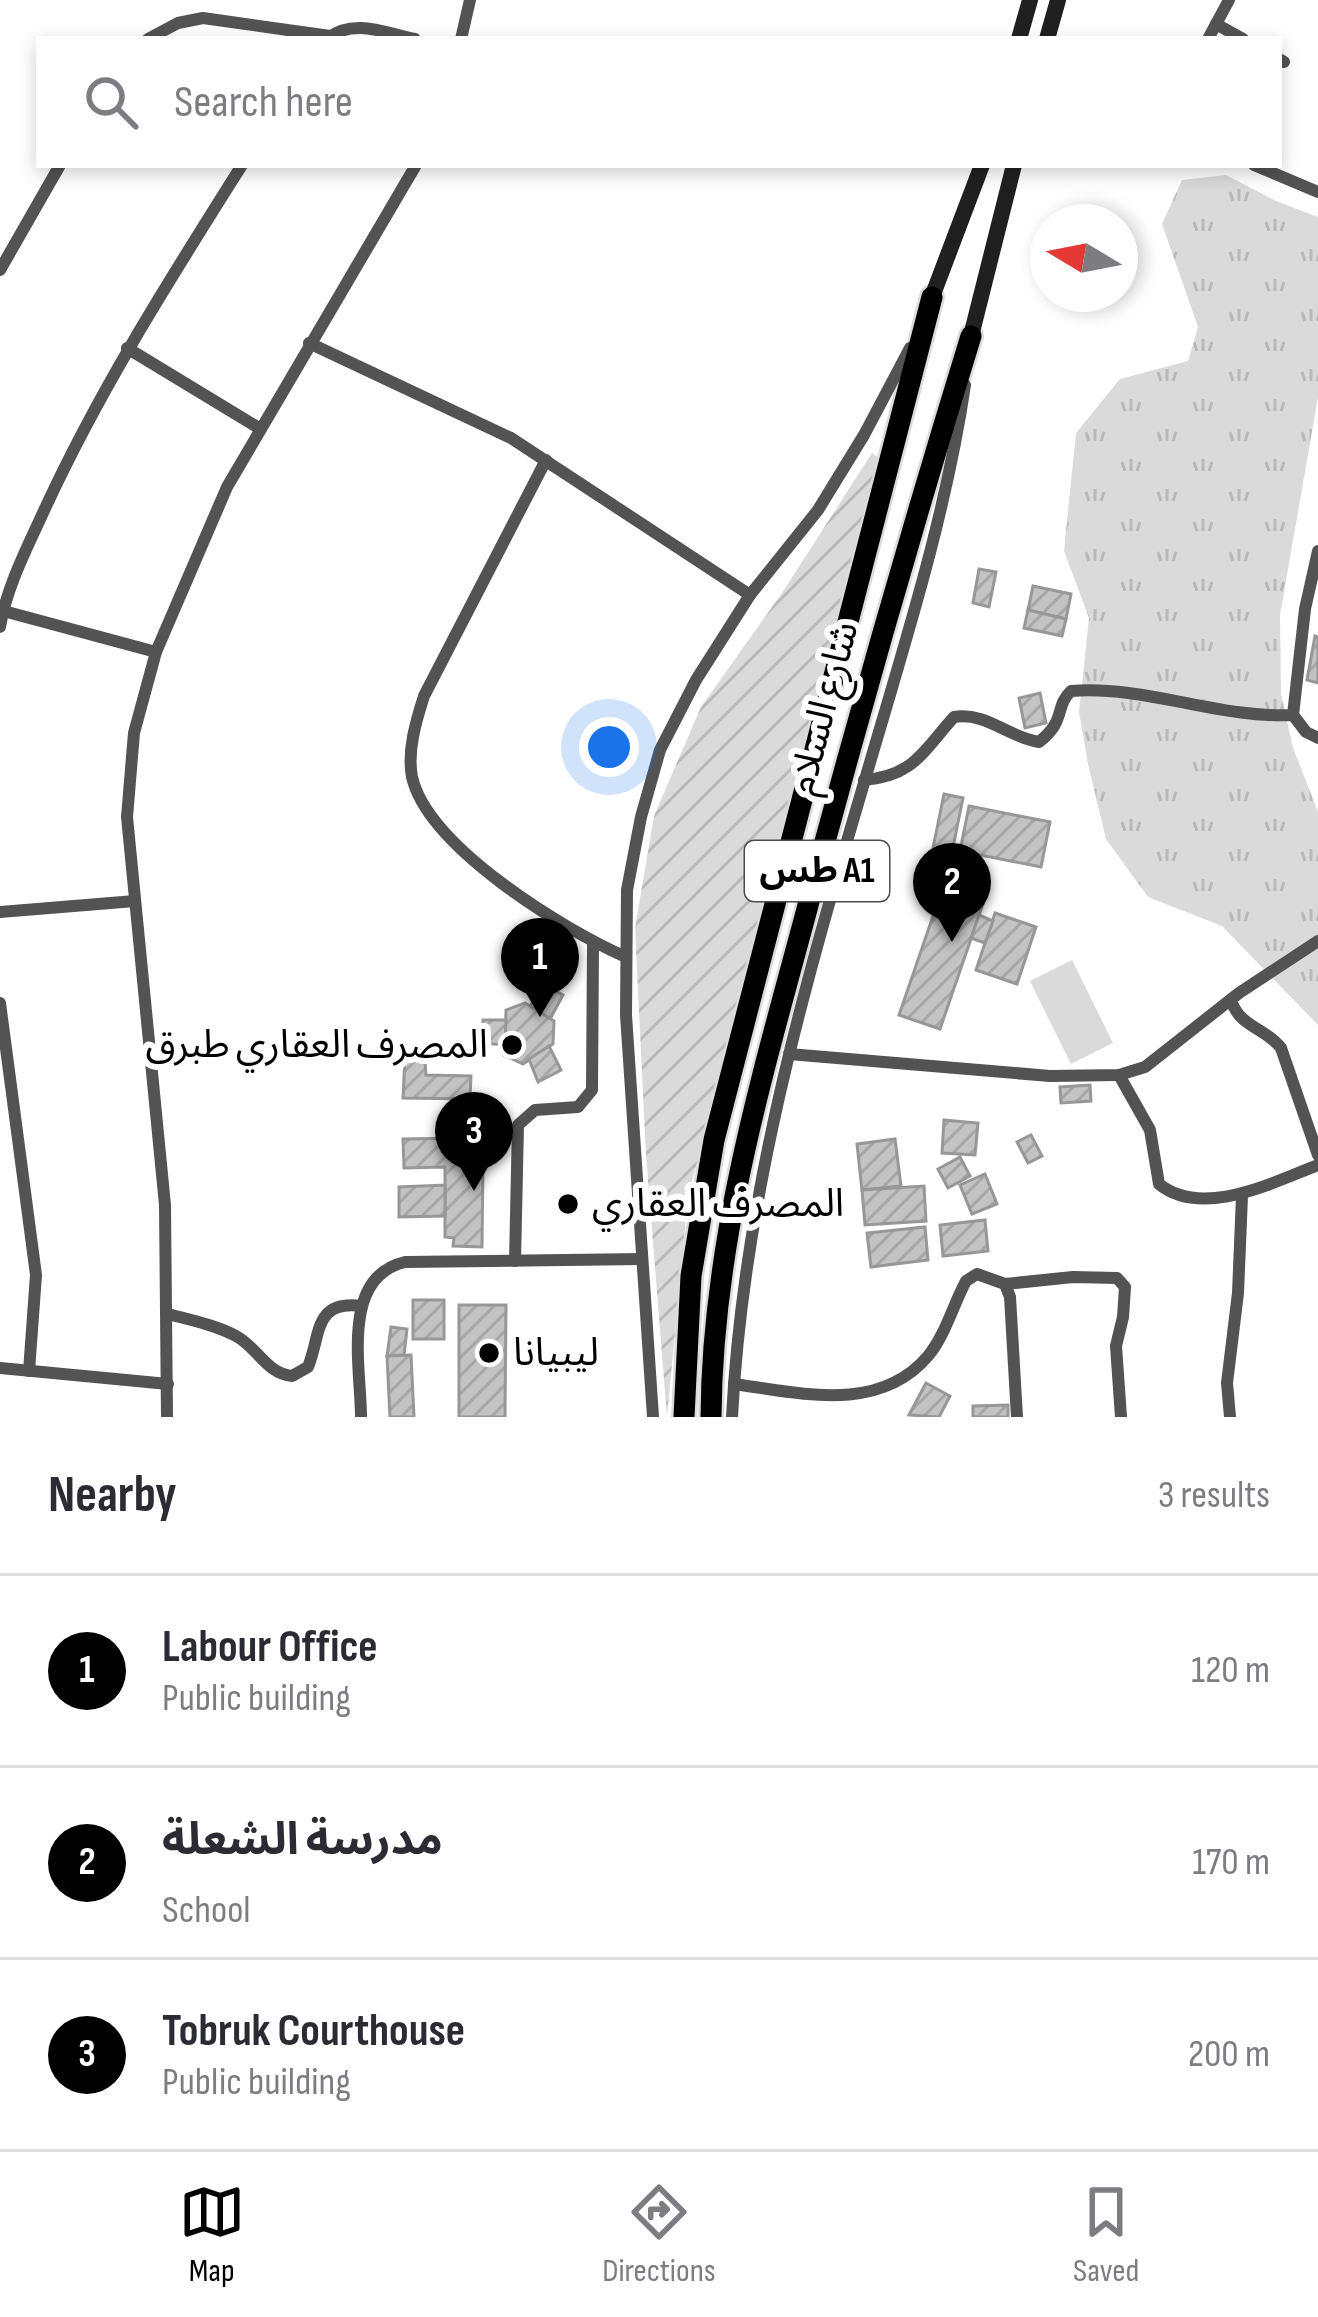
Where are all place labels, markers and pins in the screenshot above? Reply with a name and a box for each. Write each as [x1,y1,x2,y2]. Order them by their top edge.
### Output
pin: 2 [913,843,991,942]
pin: 1 [501,918,579,1017]
place label: المصرف العقاري طبرق [145,1022,488,1073]
marker: المصرف العقاري طبرق [499,1032,525,1058]
pin: 3 [435,1092,513,1191]
place label: المصرف العقاري [592,1181,844,1232]
marker: المصرف العقاري [555,1191,581,1217]
place label: ليبيانا [513,1330,599,1377]
marker: ليبيانا [476,1340,502,1366]

